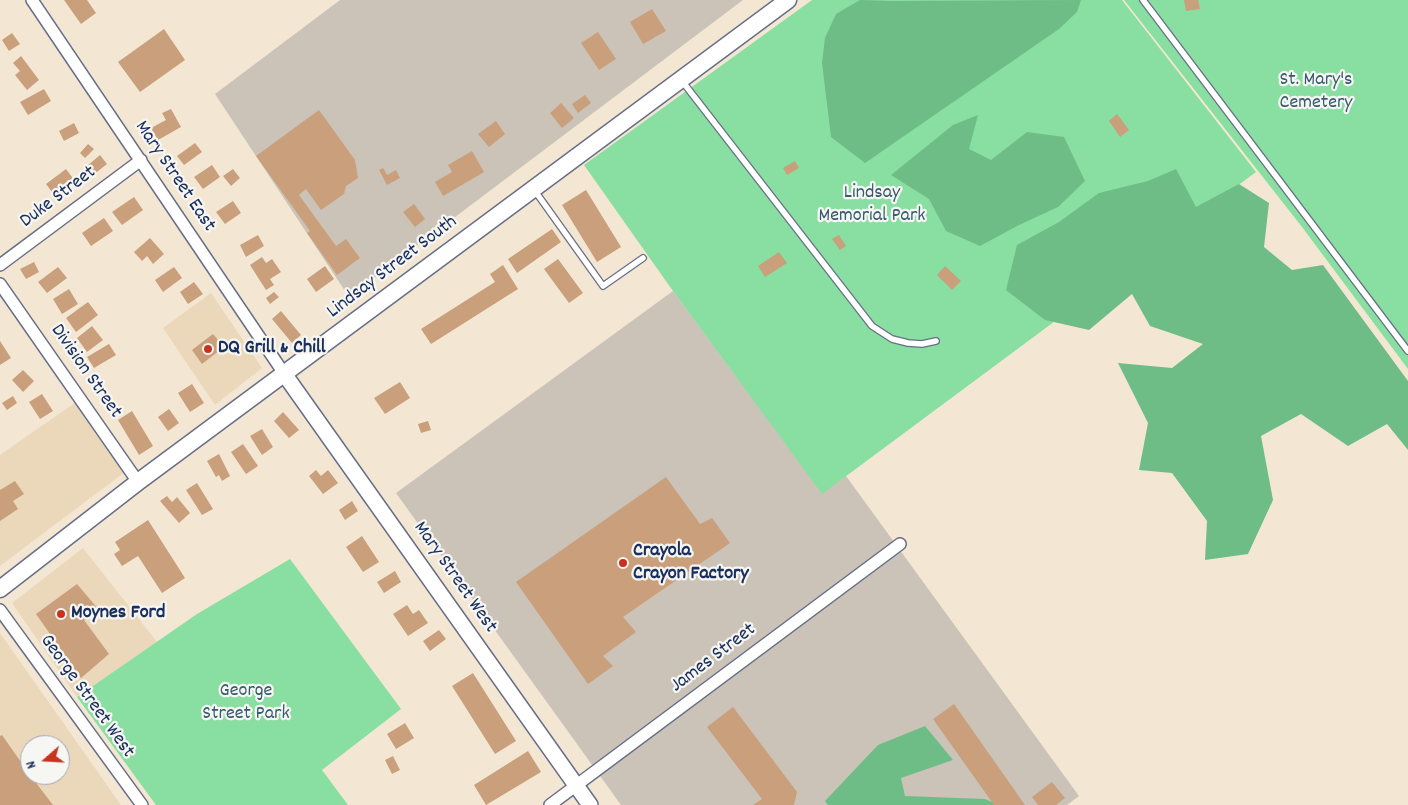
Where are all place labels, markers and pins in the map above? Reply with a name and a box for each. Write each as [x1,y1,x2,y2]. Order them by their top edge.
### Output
place label: DQ Grill & Chill [218,337,325,361]
marker: DQ Grill & Chill [202,343,214,355]
place label: Crayola Crayon Factory [633,540,749,587]
marker: Crayola Crayon Factory [617,557,629,569]
place label: Moynes Ford [71,602,165,626]
marker: Moynes Ford [55,608,67,620]

